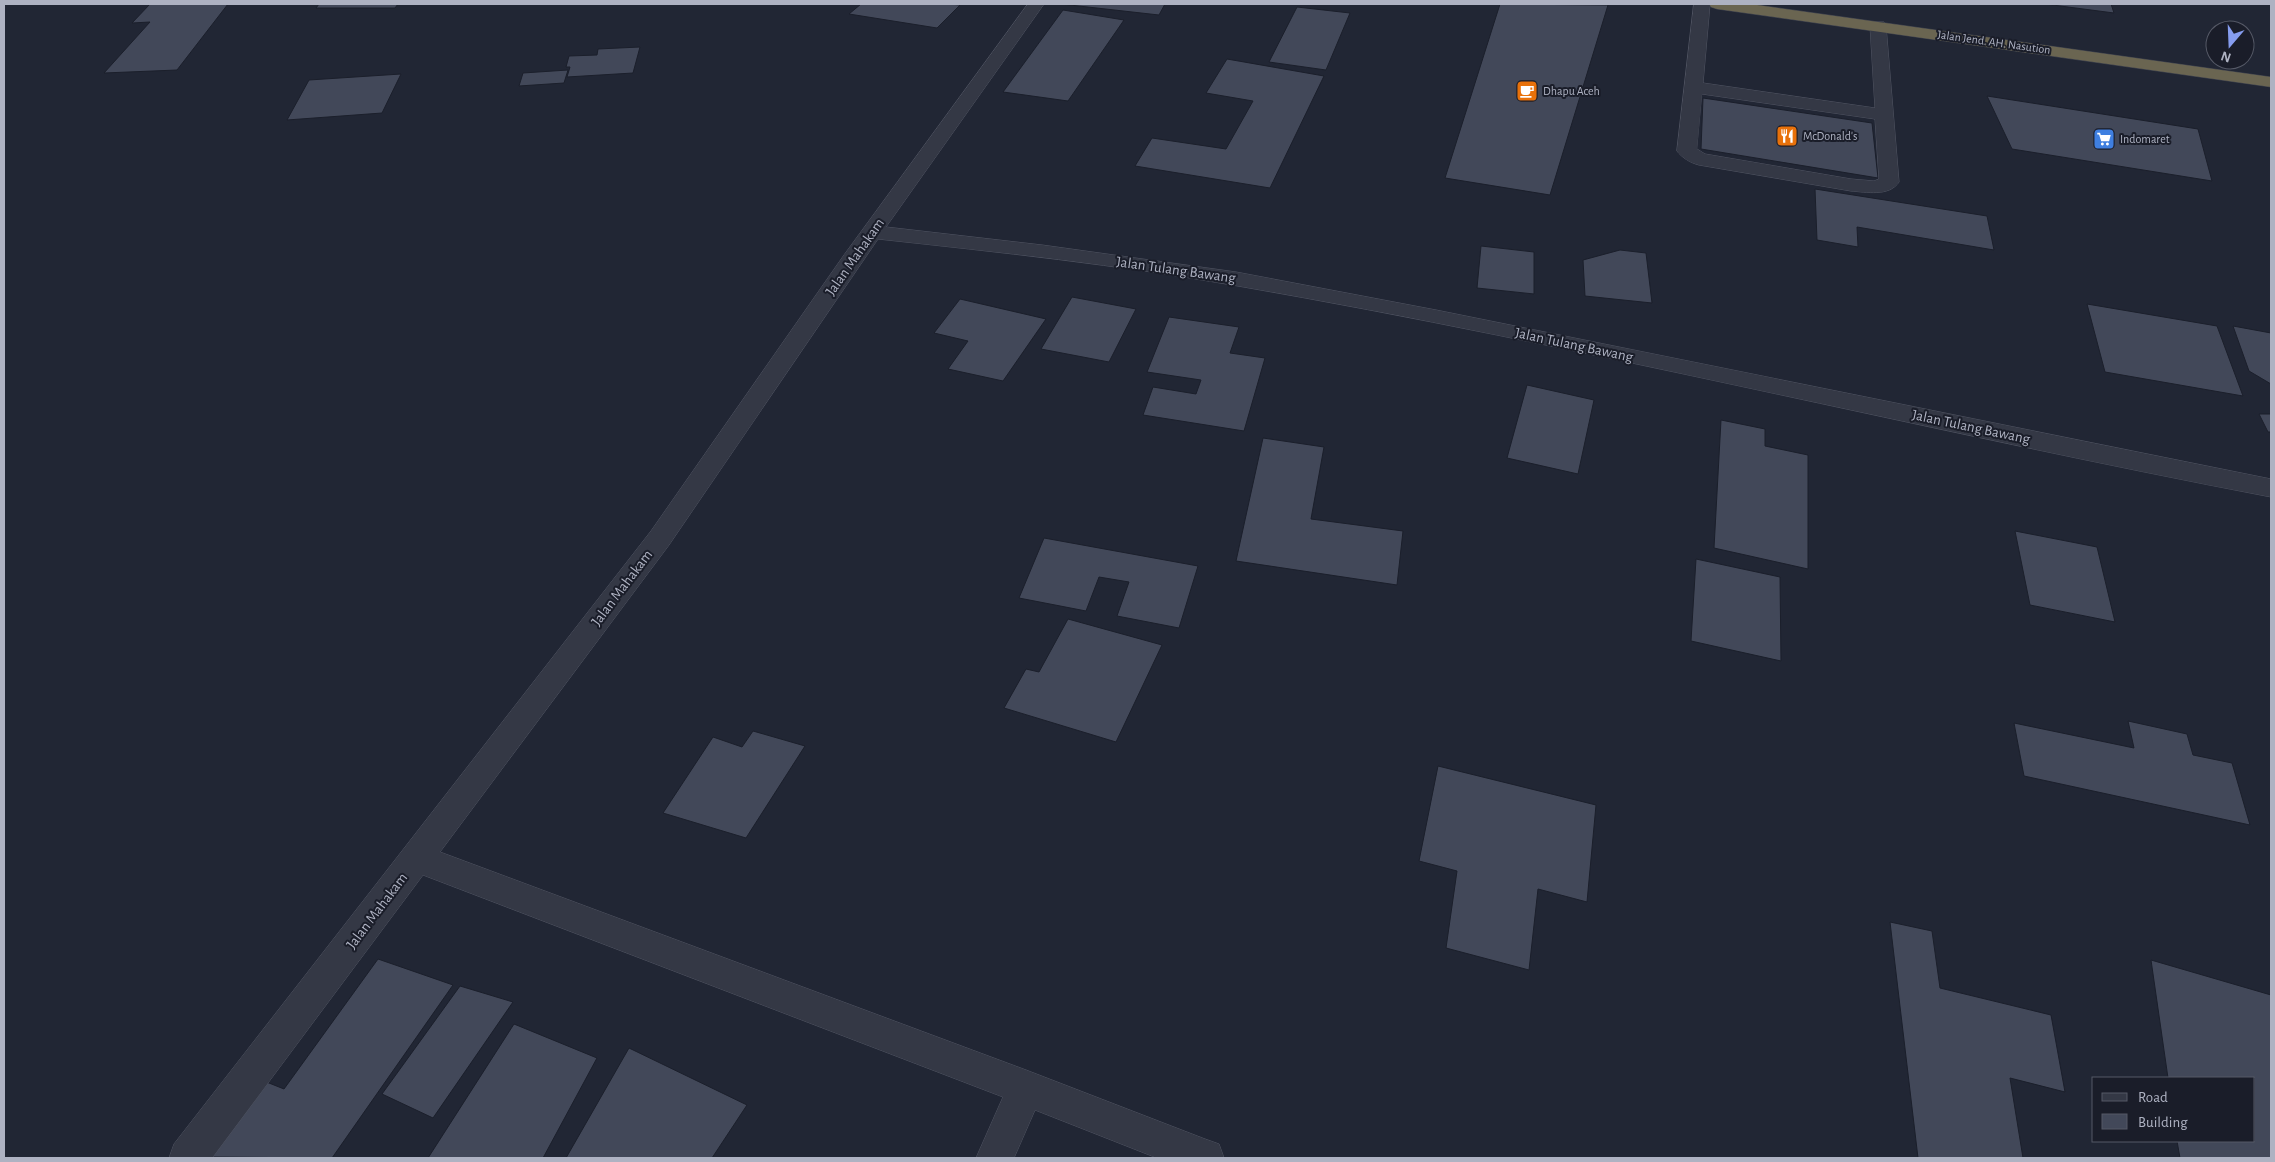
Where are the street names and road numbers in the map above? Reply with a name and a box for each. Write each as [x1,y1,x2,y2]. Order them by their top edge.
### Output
street label: Jalan Jend. AH. Nasution [1937,28,2051,56]
street label: Jalan Mahakam [823,216,887,298]
street label: Jalan Tulang Bawang [1115,254,1237,286]
street label: Jalan Tulang Bawang [1514,325,1635,365]
street label: Jalan Tulang Bawang [1911,407,2032,447]
street label: Jalan Mahakam [589,547,655,629]
street label: Jalan Mahakam [344,870,410,952]

